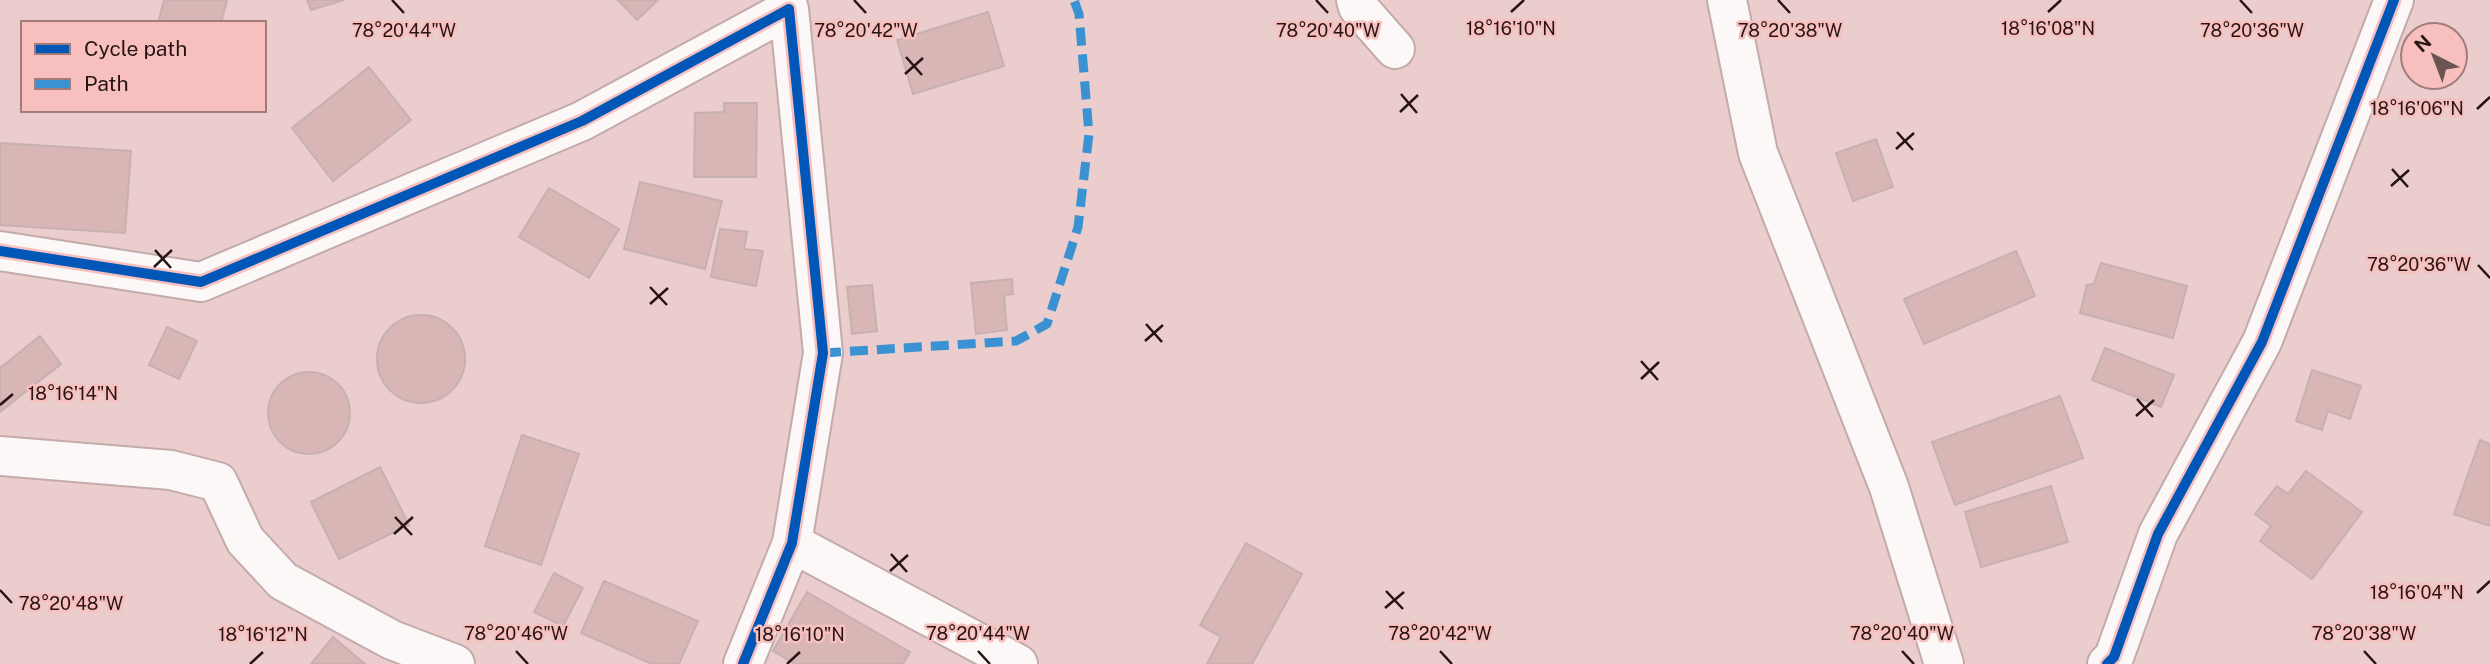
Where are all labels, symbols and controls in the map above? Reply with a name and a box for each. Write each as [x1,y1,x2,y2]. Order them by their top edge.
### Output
text: 18°16'10"N [1466,18,1556,39]
text: 18°16'08"N [2001,18,2095,39]
text: 78°20'44"W [352,20,456,41]
text: 78°20'42"W [814,20,918,41]
text: 78°20'40"W [1276,20,1380,41]
text: 78°20'38"W [1738,20,1842,41]
text: 78°20'36"W [2200,20,2304,41]
legend [21,21,266,112]
north arrow [2399,21,2469,91]
text: N [2410,30,2436,57]
text: Cycle path [84,36,187,61]
text: Path [84,71,129,96]
text: 18°16'06"N [2370,98,2464,119]
text: 78°20'36"W [2367,254,2471,275]
text: 18°16'14"N [28,383,118,404]
text: 18°16'04"N [2370,582,2464,603]
text: 78°20'48"W [19,593,123,614]
text: 78°20'46"W [464,623,568,644]
text: 78°20'44"W [926,623,1030,644]
text: 78°20'42"W [1388,623,1492,644]
text: 78°20'40"W [1850,623,1954,644]
text: 78°20'38"W [2312,623,2416,644]
text: 18°16'12"N [218,624,308,645]
text: 18°16'10"N [755,624,845,645]

